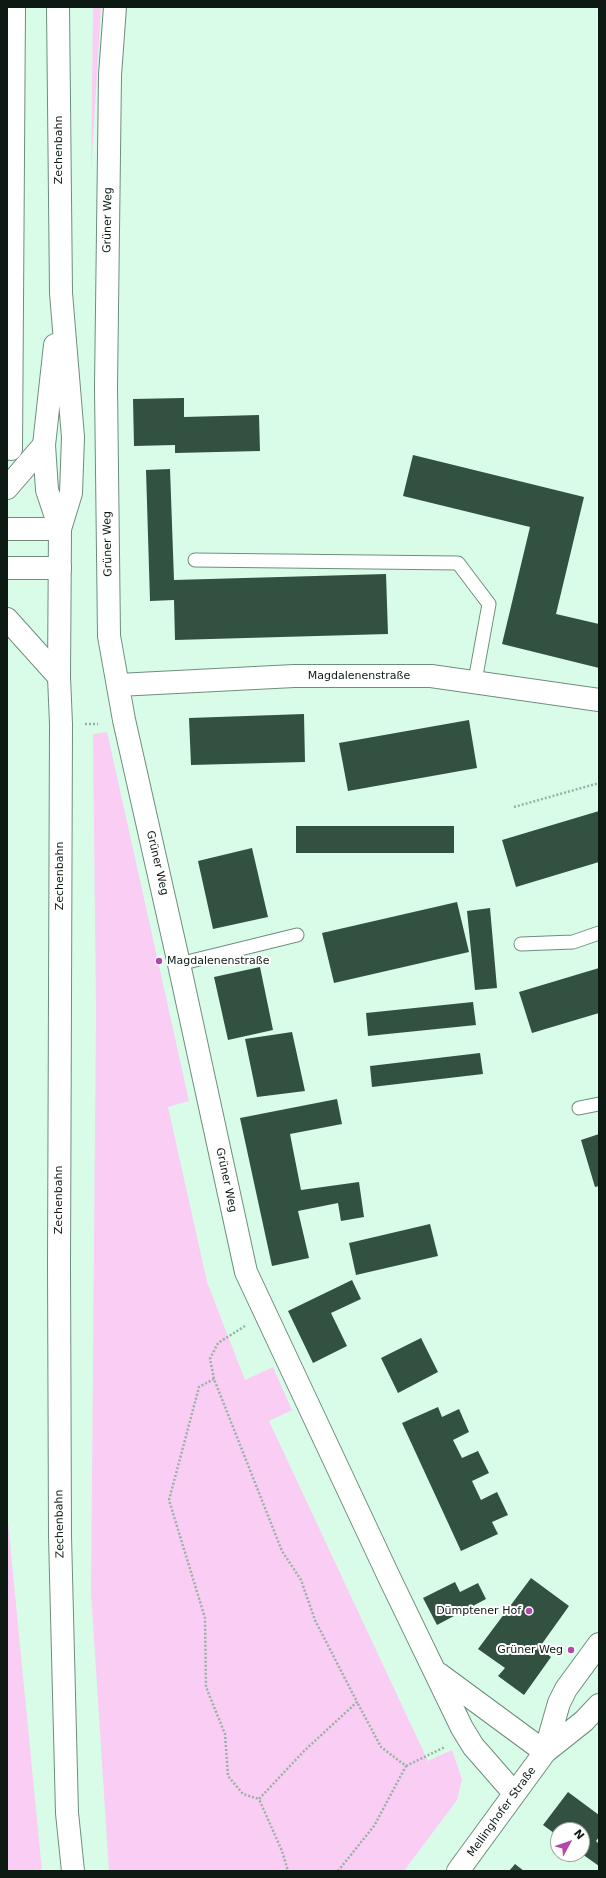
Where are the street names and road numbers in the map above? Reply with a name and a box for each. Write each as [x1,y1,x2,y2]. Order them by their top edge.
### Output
street label: Zechenbahn [52,116,66,184]
street label: Grüner Weg [101,187,115,253]
street label: Grüner Weg [101,511,115,577]
street label: Magdalenenstraße [308,669,410,683]
street label: Grüner Weg [143,829,171,897]
street label: Zechenbahn [53,842,67,910]
street label: Grüner Weg [213,1146,239,1214]
street label: Zechenbahn [52,1166,66,1234]
street label: Zechenbahn [53,1490,67,1558]
street label: Mellinghofer Straße [465,1764,539,1860]

